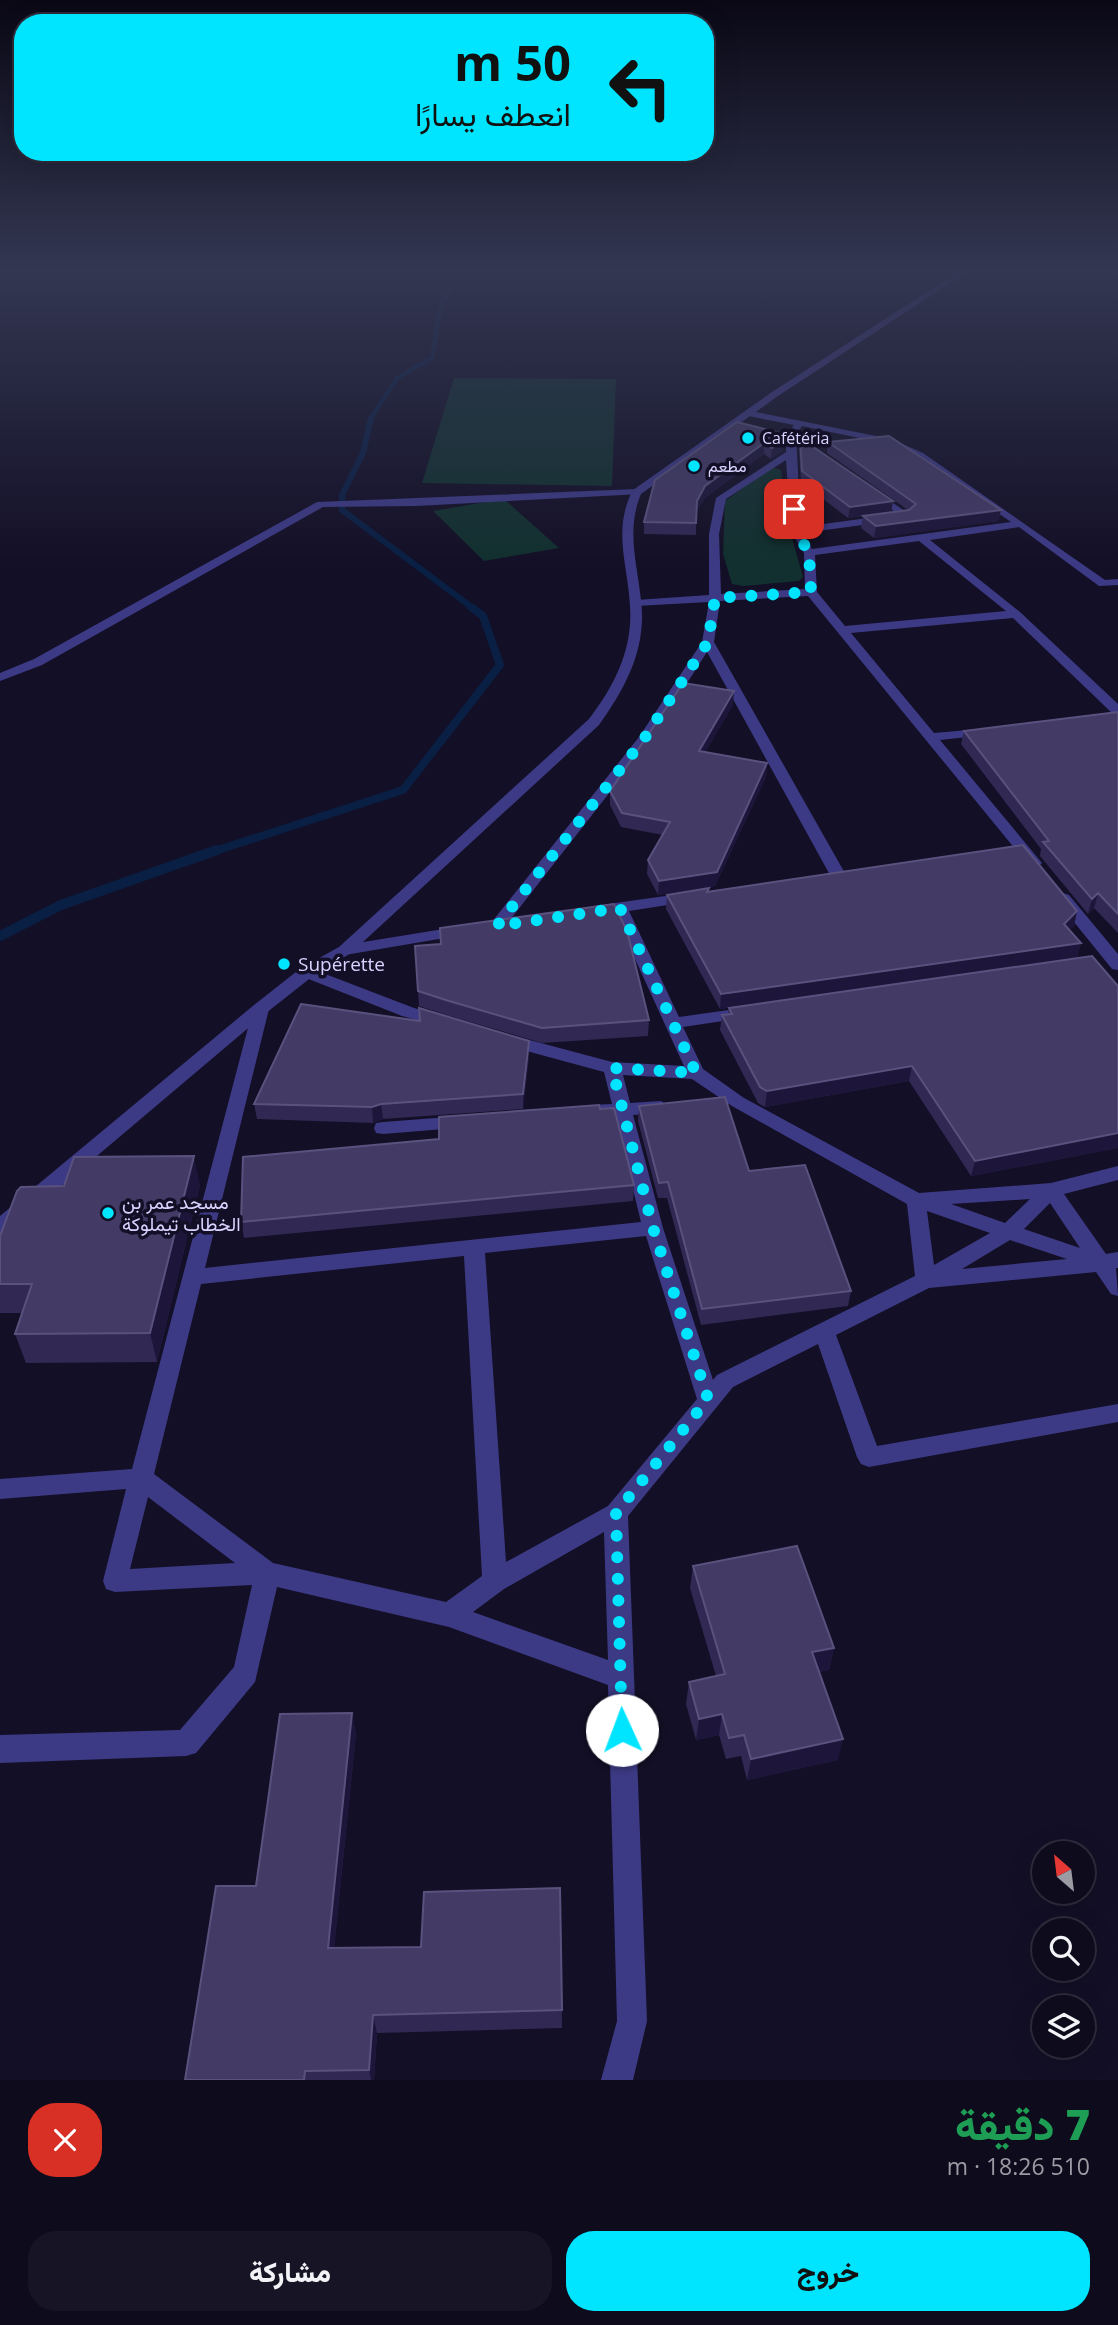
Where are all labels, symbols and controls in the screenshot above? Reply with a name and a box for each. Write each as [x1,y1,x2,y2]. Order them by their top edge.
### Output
text: 50 m [454,29,571,95]
icon: left [595,42,686,133]
text: انعطف يسارًا [415,92,571,135]
place label: Cafétéria [762,427,830,449]
marker: Cafétéria [740,430,756,446]
place label: مطعم [708,455,747,477]
marker: مطعم [686,458,702,474]
pin [764,479,824,539]
icon: arrive [775,490,813,528]
place label: Supérette [298,951,385,977]
marker: Supérette [276,956,292,972]
place label: مسجد عمر بن الخطاب تيملوكة [122,1189,241,1237]
marker: مسجد عمر بن الخطاب تيملوكة [100,1205,116,1221]
position arrow [585,1693,659,1767]
north arrow [1032,1841,1096,1904]
map controls [1032,1841,1095,2058]
button: search [1032,1918,1095,1981]
button: layers [1032,1995,1095,2058]
text: 7 دقيقة [955,2095,1090,2152]
button: close [28,2103,102,2177]
text: 510 m · 18:26 [947,2150,1090,2182]
button: مشاركة [28,2231,552,2311]
button: خروج [566,2231,1090,2311]

